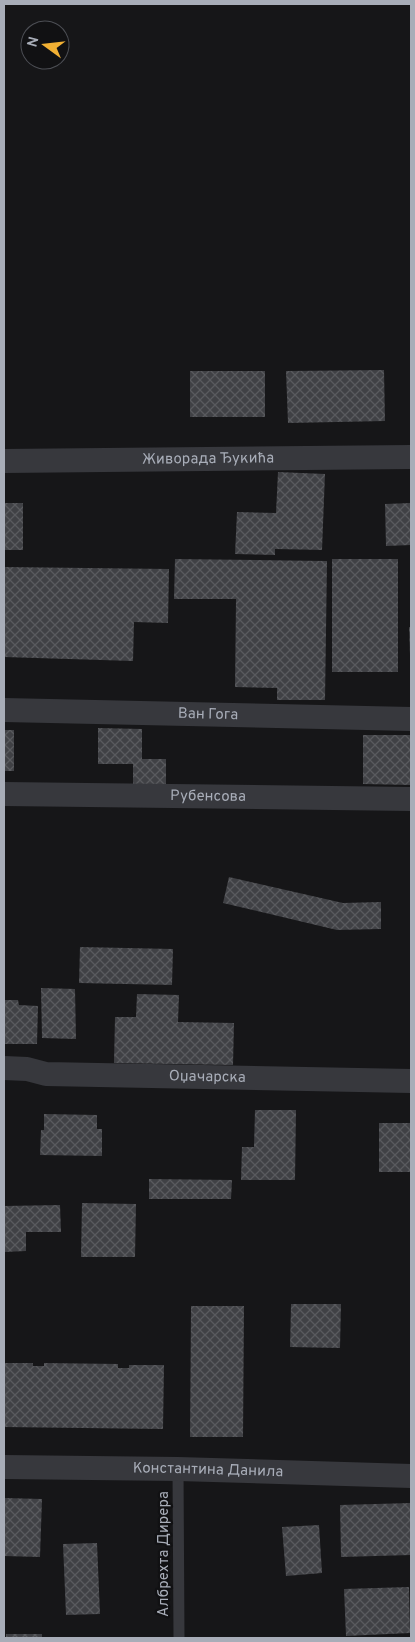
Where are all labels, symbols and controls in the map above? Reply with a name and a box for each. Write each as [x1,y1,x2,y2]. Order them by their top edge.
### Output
north arrow [20,20,70,70]
text: N [24,35,43,49]
street label: Живорада Ђукића [142,449,274,469]
street label: Ван Гога [178,704,238,725]
street label: Рубенсова [170,787,246,806]
street label: Оџачарска [169,1067,246,1087]
street label: Константина Данила [133,1459,284,1482]
street label: Албрехта Дирера [155,1491,174,1617]

